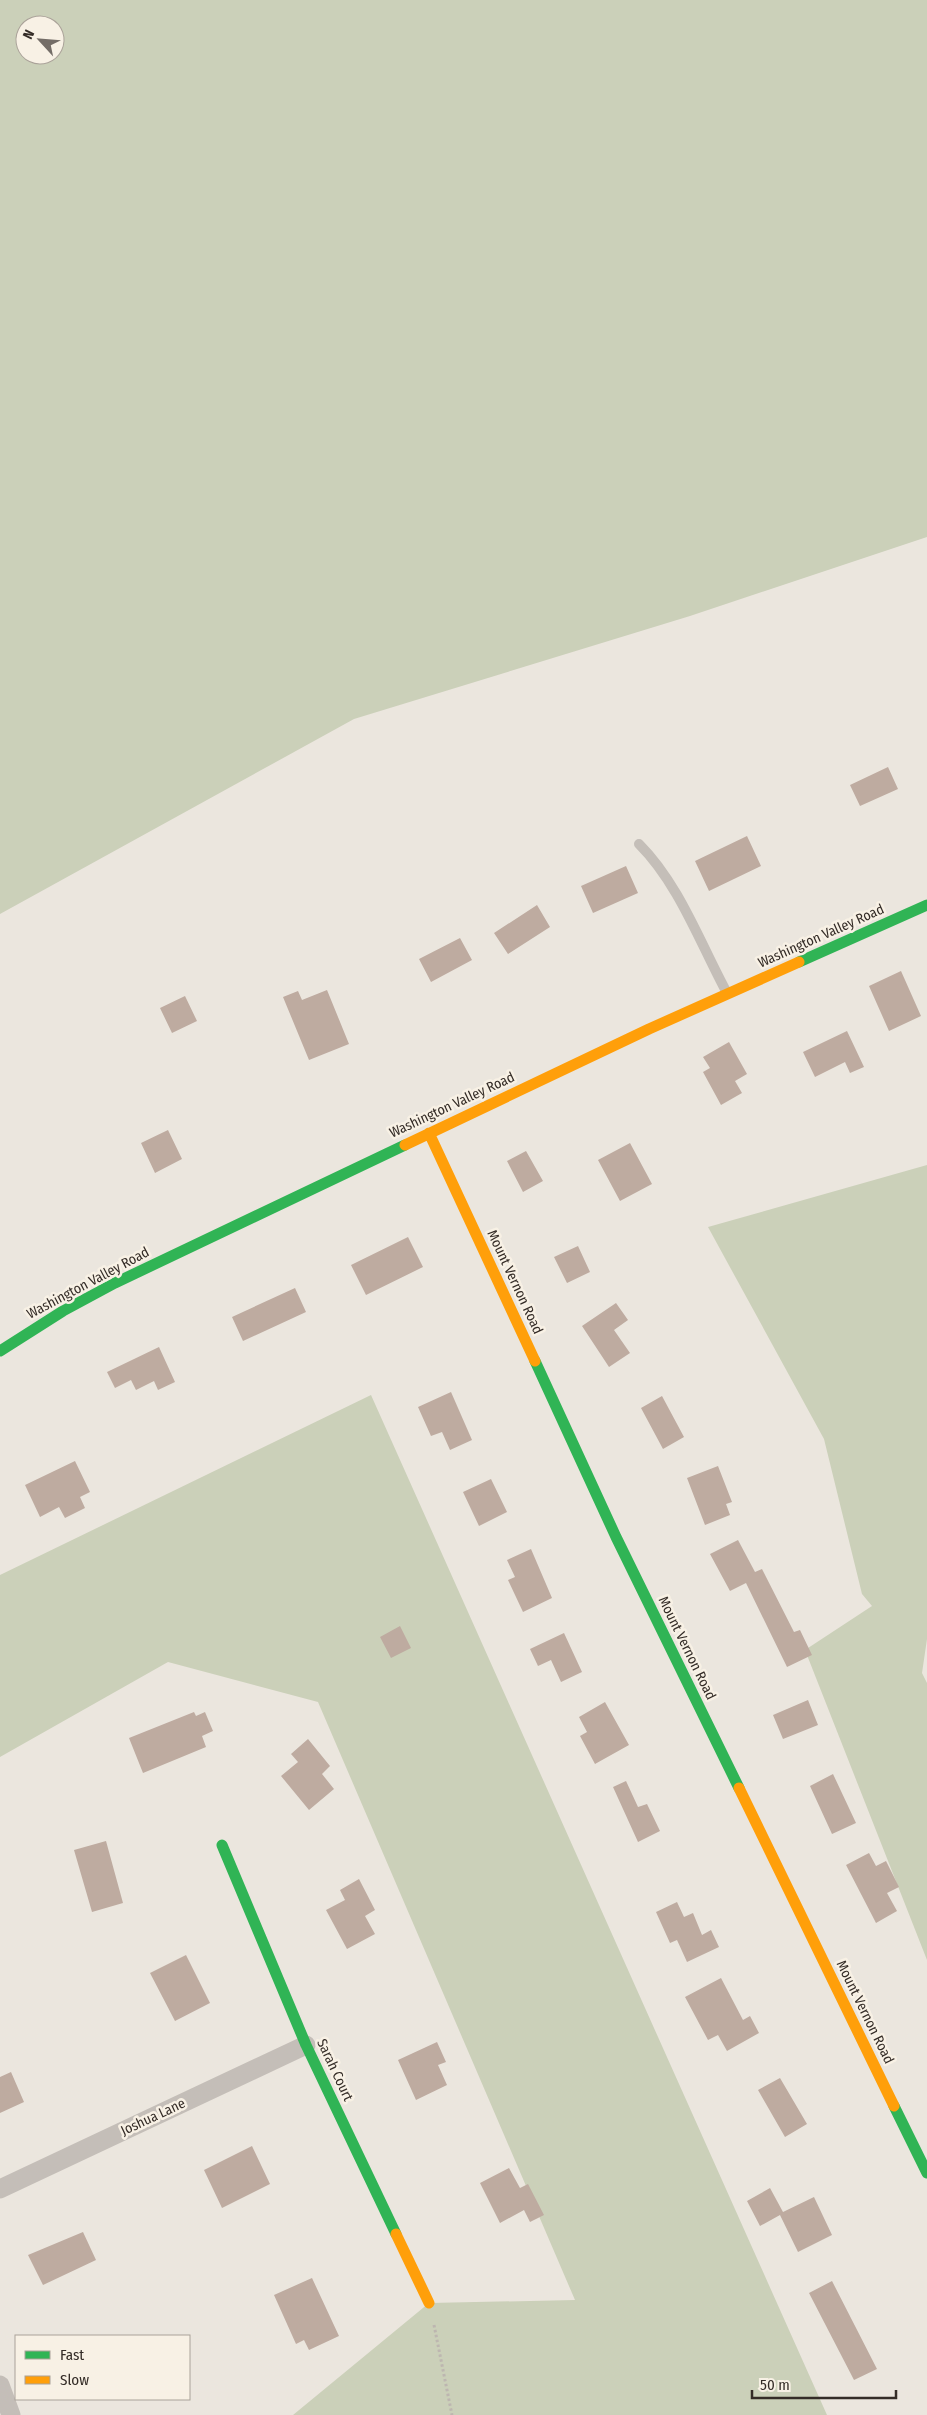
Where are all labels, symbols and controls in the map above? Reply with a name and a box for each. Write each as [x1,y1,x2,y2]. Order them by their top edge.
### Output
north arrow [15,15,65,65]
text: N [19,27,38,42]
street label: Washington Valley Road [755,901,887,971]
street label: Washington Valley Road [387,1069,517,1141]
street label: Mount Vernon Road [483,1227,547,1337]
street label: Washington Valley Road [24,1244,152,1322]
street label: Mount Vernon Road [655,1594,719,1702]
street label: Mount Vernon Road [833,1958,897,2066]
street label: Sarah Court [313,2036,357,2104]
street label: Joshua Lane [118,2095,188,2139]
legend [15,2335,190,2400]
text: Fast [60,2346,84,2364]
scale bar [752,2368,896,2400]
text: Slow [60,2371,89,2389]
text: 50 m [760,2376,790,2394]

